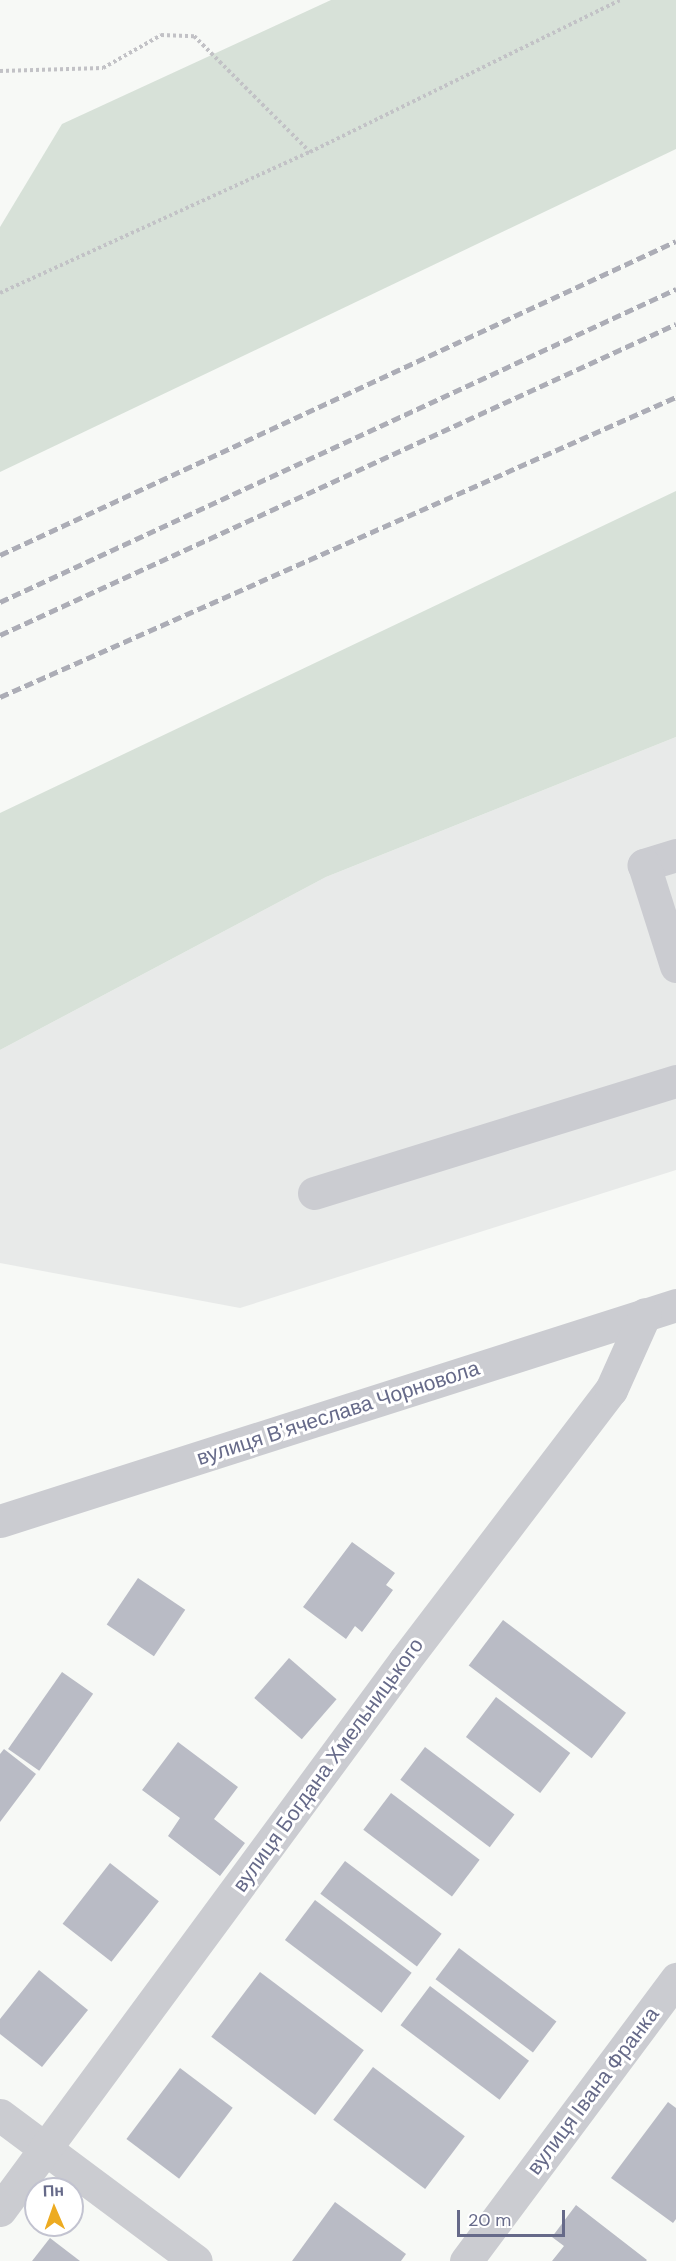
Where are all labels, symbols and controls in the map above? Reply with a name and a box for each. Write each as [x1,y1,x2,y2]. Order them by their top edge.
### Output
street label: вулиця Вʼячеслава Чорновола [193,1355,483,1471]
street label: вулиця Богдана Хмельницького [227,1633,429,1897]
street label: вулиця Івана Франка [522,2002,664,2180]
north arrow [24,2177,84,2237]
text: Пн [42,2180,64,2201]
scale bar [460,2198,568,2236]
text: 20 m [468,2208,511,2232]

